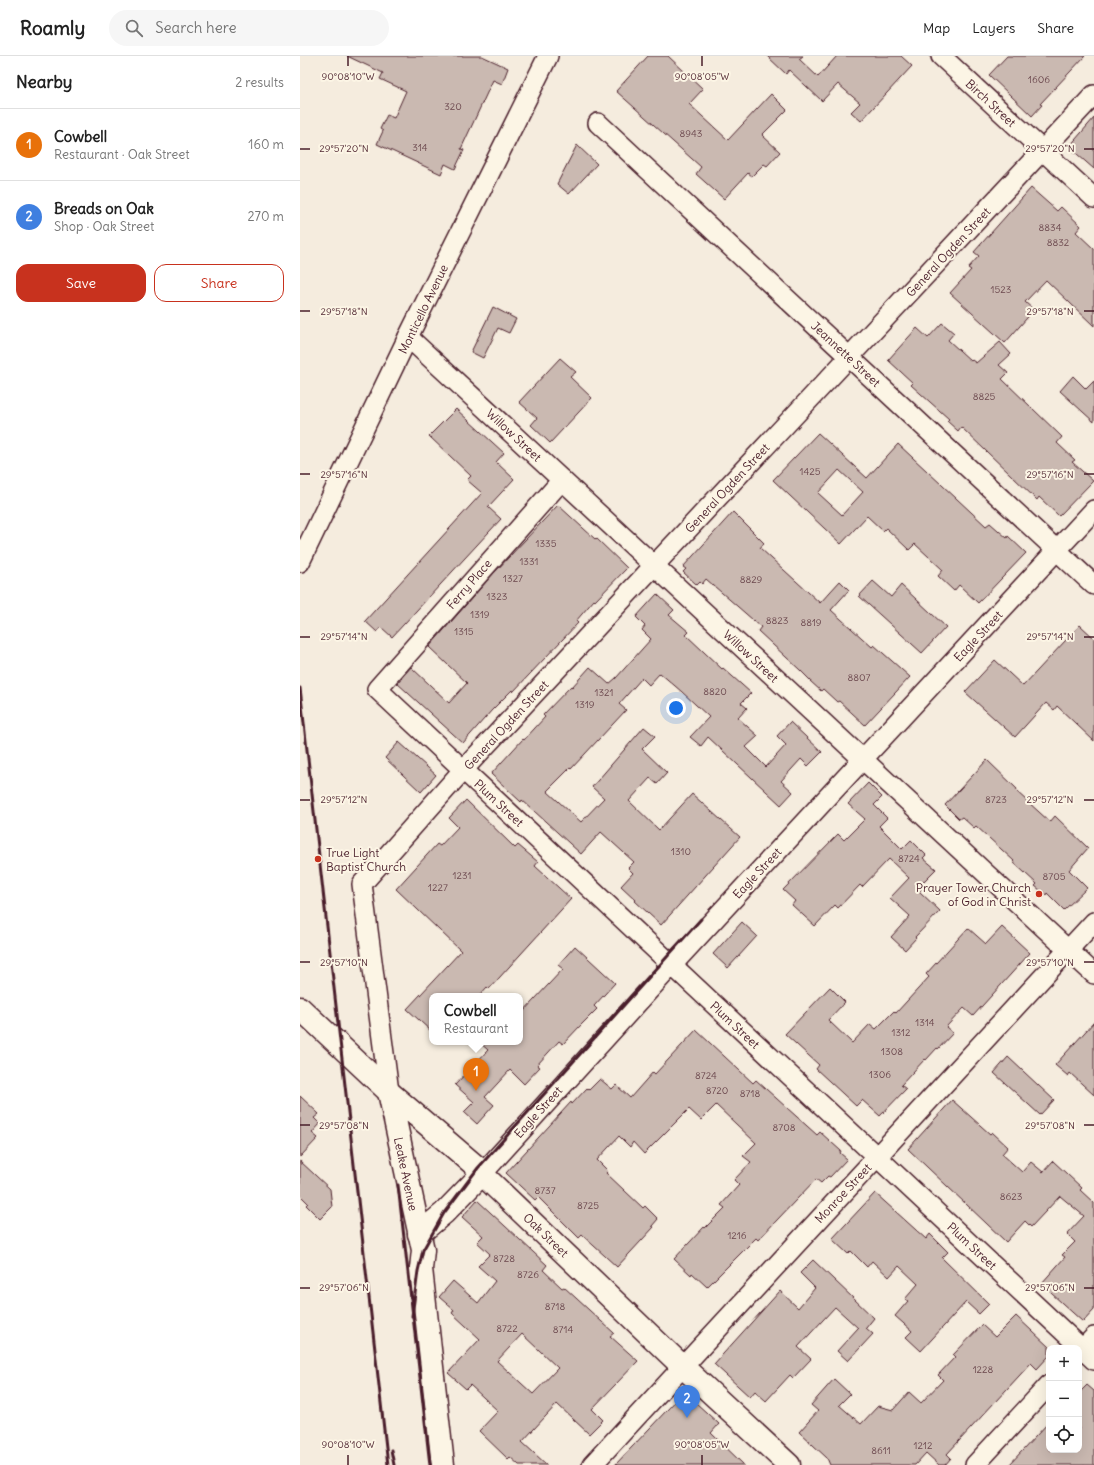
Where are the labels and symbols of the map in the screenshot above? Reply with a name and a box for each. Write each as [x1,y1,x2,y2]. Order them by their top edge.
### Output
text: 90°08'10"W [322,70,374,83]
text: 90°08'05"W [675,70,729,83]
house number: 1606 [1028,73,1050,86]
street label: Birch Street [963,76,1019,130]
house number: 320 [444,100,462,113]
house number: 8943 [680,127,703,140]
house number: 314 [412,141,428,154]
text: 29°57'20"N [319,142,369,155]
text: 29°57'20"N [1025,142,1075,155]
street label: General Ogden Street [903,204,993,300]
house number: 8834 [1039,221,1062,234]
house number: 8832 [1047,236,1070,249]
street label: Monticello Avenue [395,262,451,356]
house number: 1523 [991,283,1012,296]
text: 29°57'18"N [320,305,368,318]
text: 29°57'18"N [1026,305,1074,318]
street label: Jeannette Street [808,318,884,390]
house number: 8825 [973,390,996,403]
street label: Willow Street [483,406,545,464]
street label: General Ogden Street [682,440,772,536]
house number: 1425 [800,465,821,478]
text: 29°57'16"N [320,468,368,481]
text: 29°57'16"N [1026,468,1074,481]
house number: 1335 [535,537,557,550]
house number: 1331 [519,555,539,568]
street label: Ferry Place [443,556,495,612]
house number: 1327 [503,572,523,585]
house number: 8829 [740,573,763,586]
house number: 1323 [487,590,508,603]
street label: Eagle Street [951,607,1005,665]
house number: 1319 [470,608,490,621]
house number: 8823 [766,614,789,627]
house number: 8819 [800,616,822,629]
house number: 1315 [454,625,474,638]
street label: Willow Street [720,627,782,685]
text: 29°57'14"N [320,630,368,643]
text: 29°57'14"N [1026,630,1074,643]
house number: 8807 [848,671,871,684]
street label: General Ogden Street [461,677,551,773]
house number: 8820 [703,685,727,698]
house number: 1321 [594,686,614,699]
house number: 1319 [575,698,595,711]
your location [666,698,686,718]
street label: Plum Street [471,776,527,830]
text: 29°57'12"N [321,793,367,806]
house number: 8723 [985,793,1007,806]
text: 29°57'12"N [1027,793,1073,806]
street label: Eagle Street [730,844,784,902]
place label: True Light Baptist Church [326,845,406,874]
house number: 1310 [671,845,691,858]
house number: 8724 [898,852,920,865]
marker: True Light Baptist Church [313,854,323,864]
house number: 1231 [453,869,472,882]
house number: 8705 [1043,870,1066,883]
place label: Prayer Tower Church of God in Christ [916,880,1031,909]
house number: 1227 [428,881,448,894]
marker: Prayer Tower Church of God in Christ [1034,889,1044,899]
text: 29°57'10"N [320,956,368,969]
text: 29°57'10"N [1026,956,1074,969]
street label: Plum Street [707,998,763,1052]
house number: 1314 [915,1016,935,1029]
house number: 1312 [892,1026,911,1039]
house number: 1308 [881,1045,903,1058]
pin: 1 [463,1058,489,1091]
house number: 1306 [869,1068,891,1081]
house number: 8724 [695,1069,717,1082]
street label: Eagle Street [511,1083,565,1141]
house number: 8720 [706,1084,728,1097]
house number: 8718 [740,1087,760,1100]
text: 29°57'08"N [319,1119,369,1132]
text: 29°57'08"N [1025,1119,1075,1132]
house number: 8708 [773,1121,796,1134]
street label: Leake Avenue [391,1136,421,1212]
street label: Monroe Street [812,1160,874,1226]
house number: 8737 [534,1184,556,1197]
house number: 8623 [1000,1190,1023,1203]
house number: 8725 [577,1199,599,1212]
street label: Oak Street [520,1210,572,1260]
street label: Plum Street [944,1219,1000,1273]
house number: 1216 [727,1229,747,1242]
house number: 8728 [493,1252,515,1265]
house number: 8726 [517,1268,539,1281]
text: 29°57'06"N [319,1281,369,1294]
text: 29°57'06"N [1025,1281,1075,1294]
house number: 8718 [545,1300,565,1313]
house number: 8722 [496,1322,518,1335]
house number: 8714 [553,1323,573,1336]
house number: 1228 [973,1363,994,1376]
pin: 2 [674,1385,700,1418]
text: 90°08'10"W [322,1438,374,1451]
text: 90°08'05"W [675,1438,729,1451]
house number: 1212 [914,1439,933,1452]
house number: 8611 [871,1444,891,1457]

